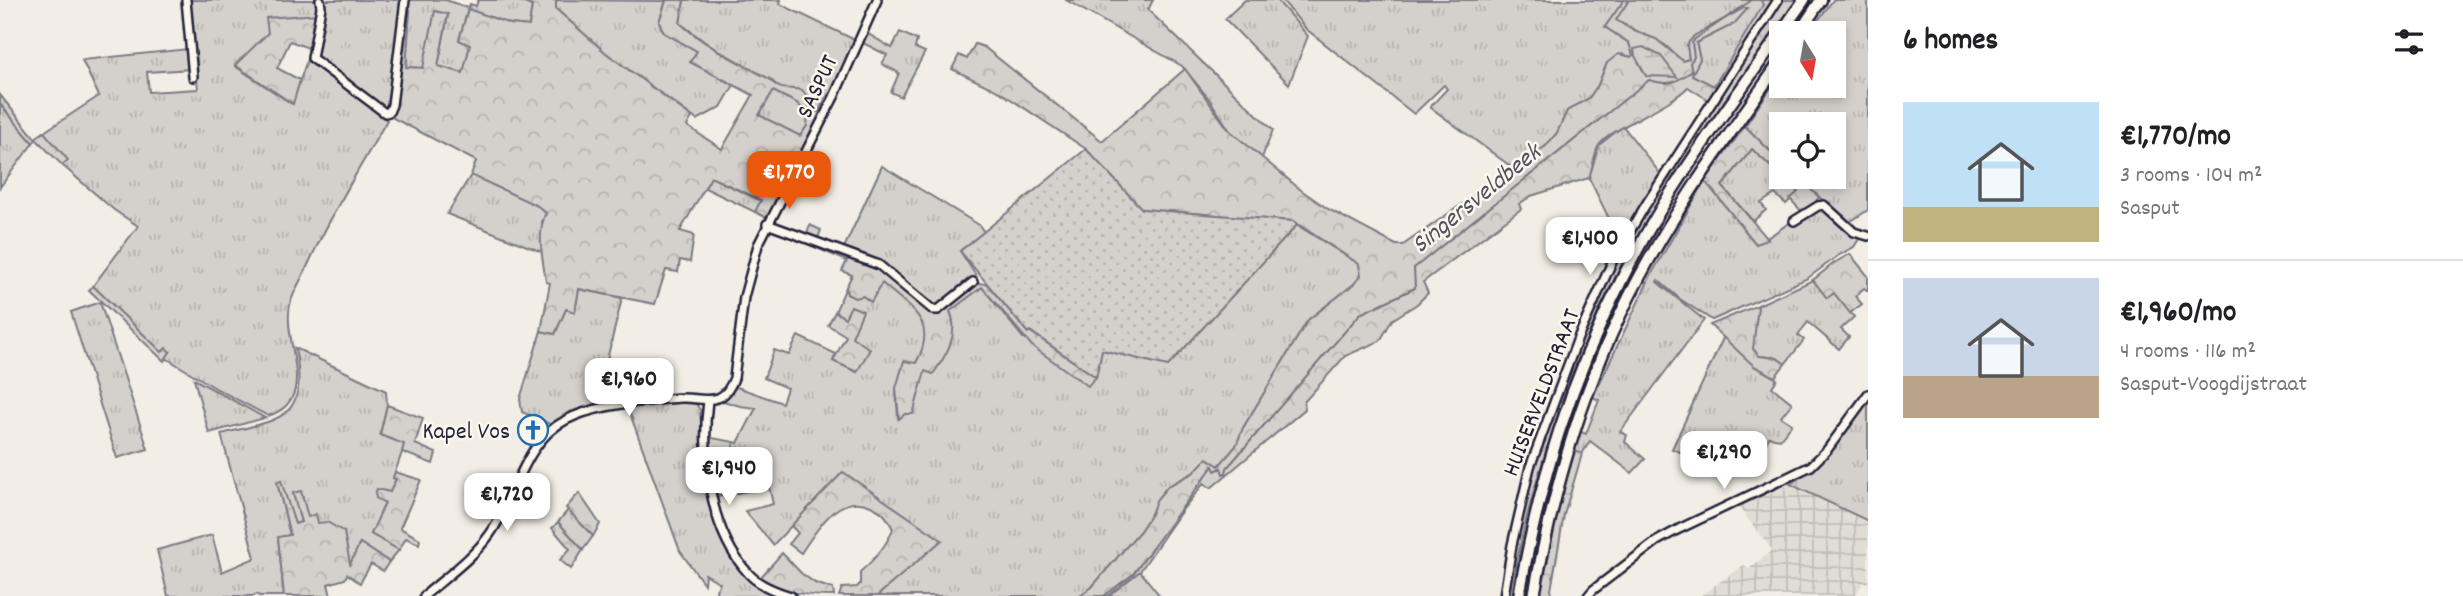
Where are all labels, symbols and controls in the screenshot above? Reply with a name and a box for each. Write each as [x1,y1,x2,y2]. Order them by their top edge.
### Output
north arrow [1769,21,1846,98]
map controls [1769,21,1846,189]
text: 6 homes [1903,21,1998,64]
icon: filters [2390,23,2428,61]
street label: SASPUT [789,50,848,125]
button: locate [1769,112,1846,189]
text: €1,770/mo [2120,117,2231,160]
icon: home [1959,130,2043,214]
water label: Singersveldbeek [1405,134,1552,264]
pin: €1,770 [732,152,846,211]
text: €1,770 [763,157,815,190]
text: 3 rooms · 104 m² [2120,160,2262,193]
text: Sasput [2120,193,2180,226]
pin: €1,400 [1533,218,1647,277]
text: €1,400 [1562,223,1618,256]
text: €1,960/mo [2120,293,2236,336]
street label: HUISERVELDSTRAAT [1495,304,1590,482]
icon: home [1959,306,2043,390]
text: 4 rooms · 116 m² [2120,336,2256,369]
pin: €1,960 [572,358,686,418]
text: €1,960 [601,364,657,397]
text: Sasput-Voogdijstraat [2120,369,2307,402]
church icon: Kapel Vos [516,413,550,447]
place label: Kapel Vos [422,416,510,450]
pin: €1,290 [1667,432,1781,491]
text: €1,290 [1696,437,1752,470]
pin: €1,940 [672,448,786,507]
text: €1,940 [702,453,756,486]
pin: €1,720 [450,474,564,533]
text: €1,720 [480,479,534,512]

